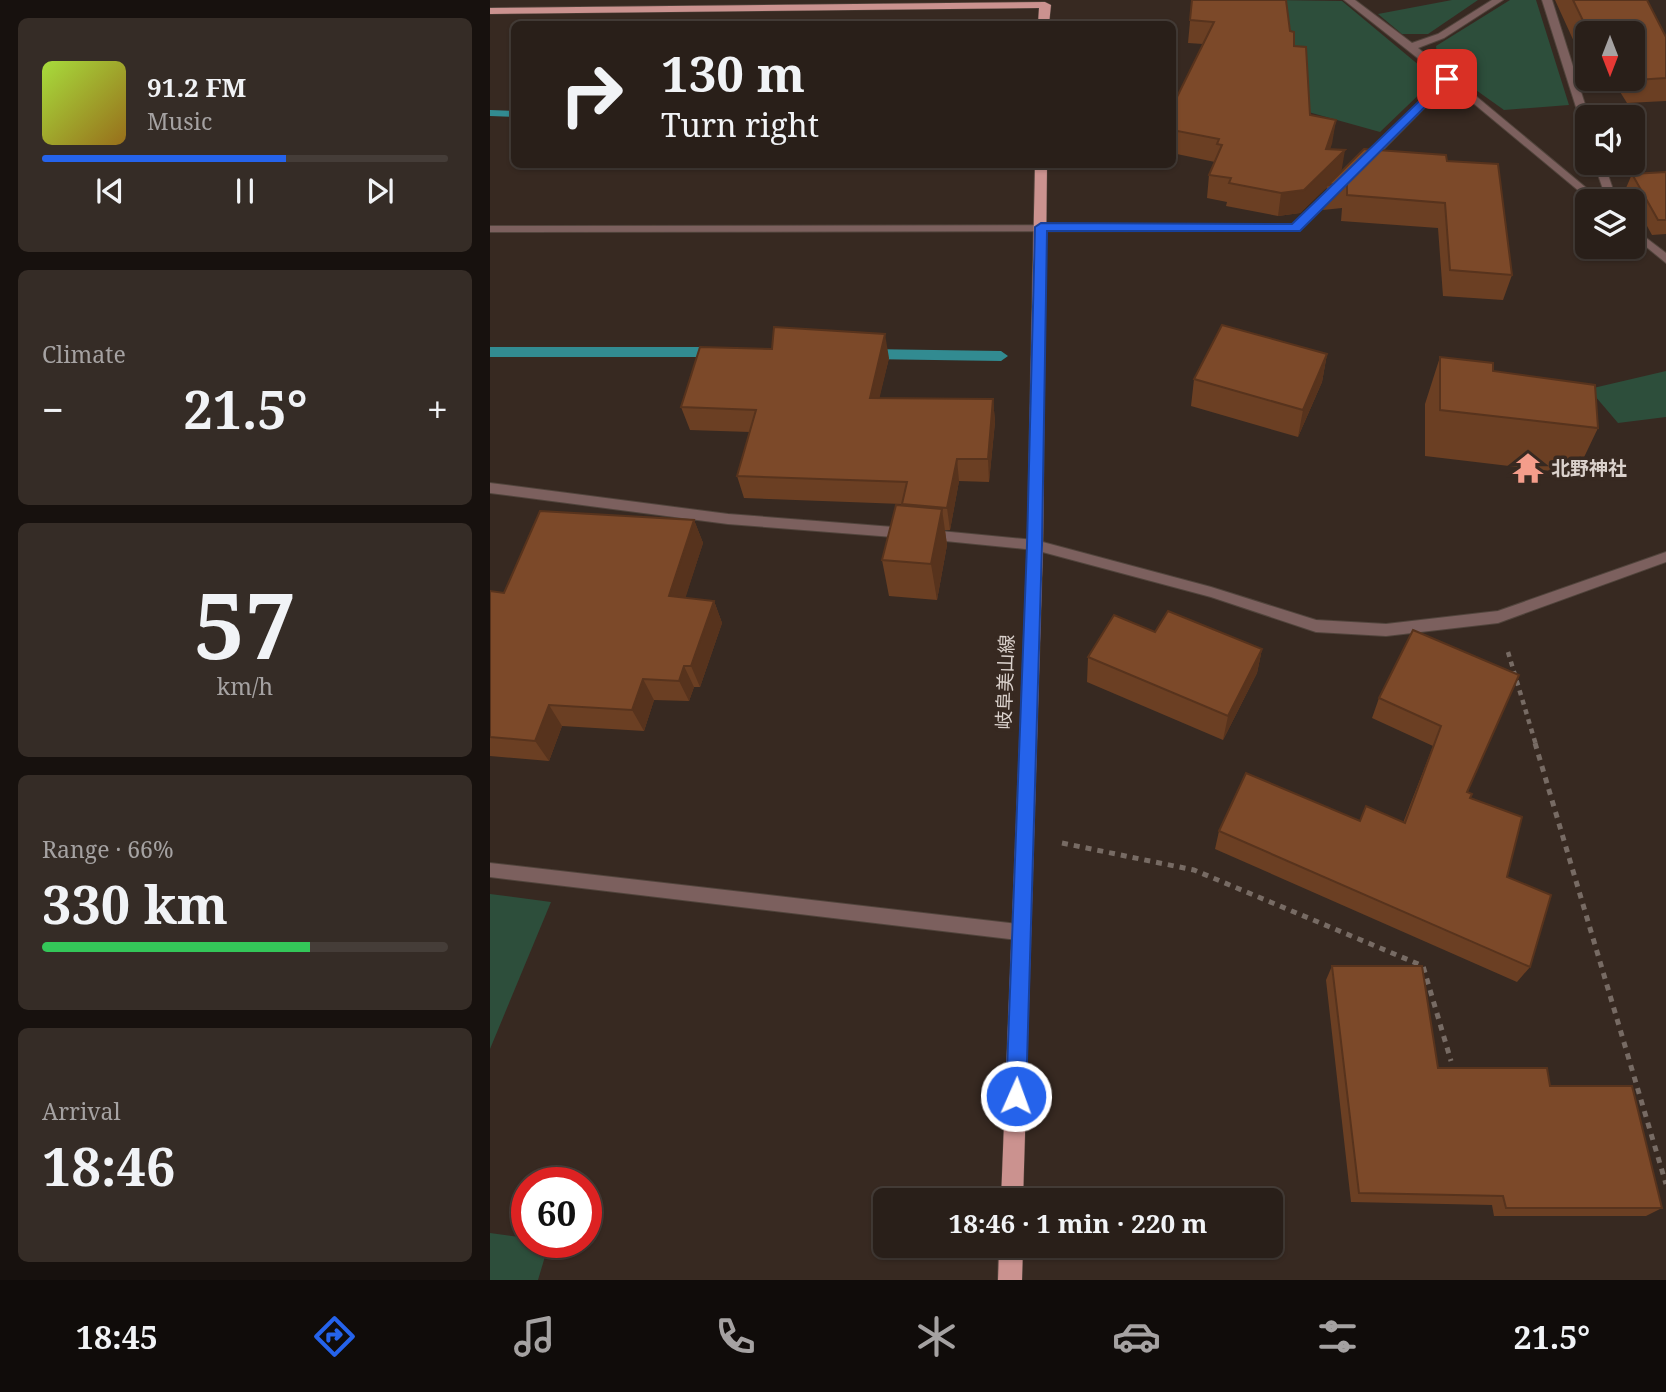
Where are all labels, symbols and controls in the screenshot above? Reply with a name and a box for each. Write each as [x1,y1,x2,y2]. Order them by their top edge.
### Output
north arrow [1575,21,1645,91]
map controls [1575,21,1645,259]
text: 130 m [661,40,805,106]
icon: right [546,49,637,140]
pin [1417,49,1477,109]
icon: arrive [1428,60,1466,98]
text: 91.2 FM [147,69,246,105]
text: Turn right [661,103,819,146]
text: Music [147,105,212,137]
button: sound [1575,105,1645,175]
icon: previous [91,172,129,210]
icon: pause [226,172,264,210]
icon: next [361,172,399,210]
button: layers [1575,189,1645,259]
text: Climate [42,338,126,370]
text: 21.5° [183,373,308,444]
text: − [42,383,64,435]
text: + [427,383,448,435]
temple icon: 北野神社 [1511,451,1545,485]
place label: 北野神社 [1551,455,1627,481]
text: 57 [194,562,296,686]
street label: 岐阜美山線 [990,634,1020,730]
text: km/h [217,670,273,702]
text: Range · 66% [42,833,174,865]
text: 330 km [42,868,228,939]
position arrow [979,1059,1053,1133]
text: Arrival [42,1095,121,1127]
text: 18:46 [42,1130,175,1201]
speed limit sign: 60 [511,1167,602,1258]
text: 18:46 · 1 min · 220 m [948,1205,1208,1241]
icon: directions [310,1312,359,1361]
icon: music [510,1312,559,1361]
icon: phone [711,1312,760,1361]
icon: climate [912,1312,961,1361]
icon: car [1112,1312,1161,1361]
icon: filters [1313,1312,1362,1361]
text: 18:45 [76,1315,158,1358]
text: 21.5° [1514,1315,1590,1358]

